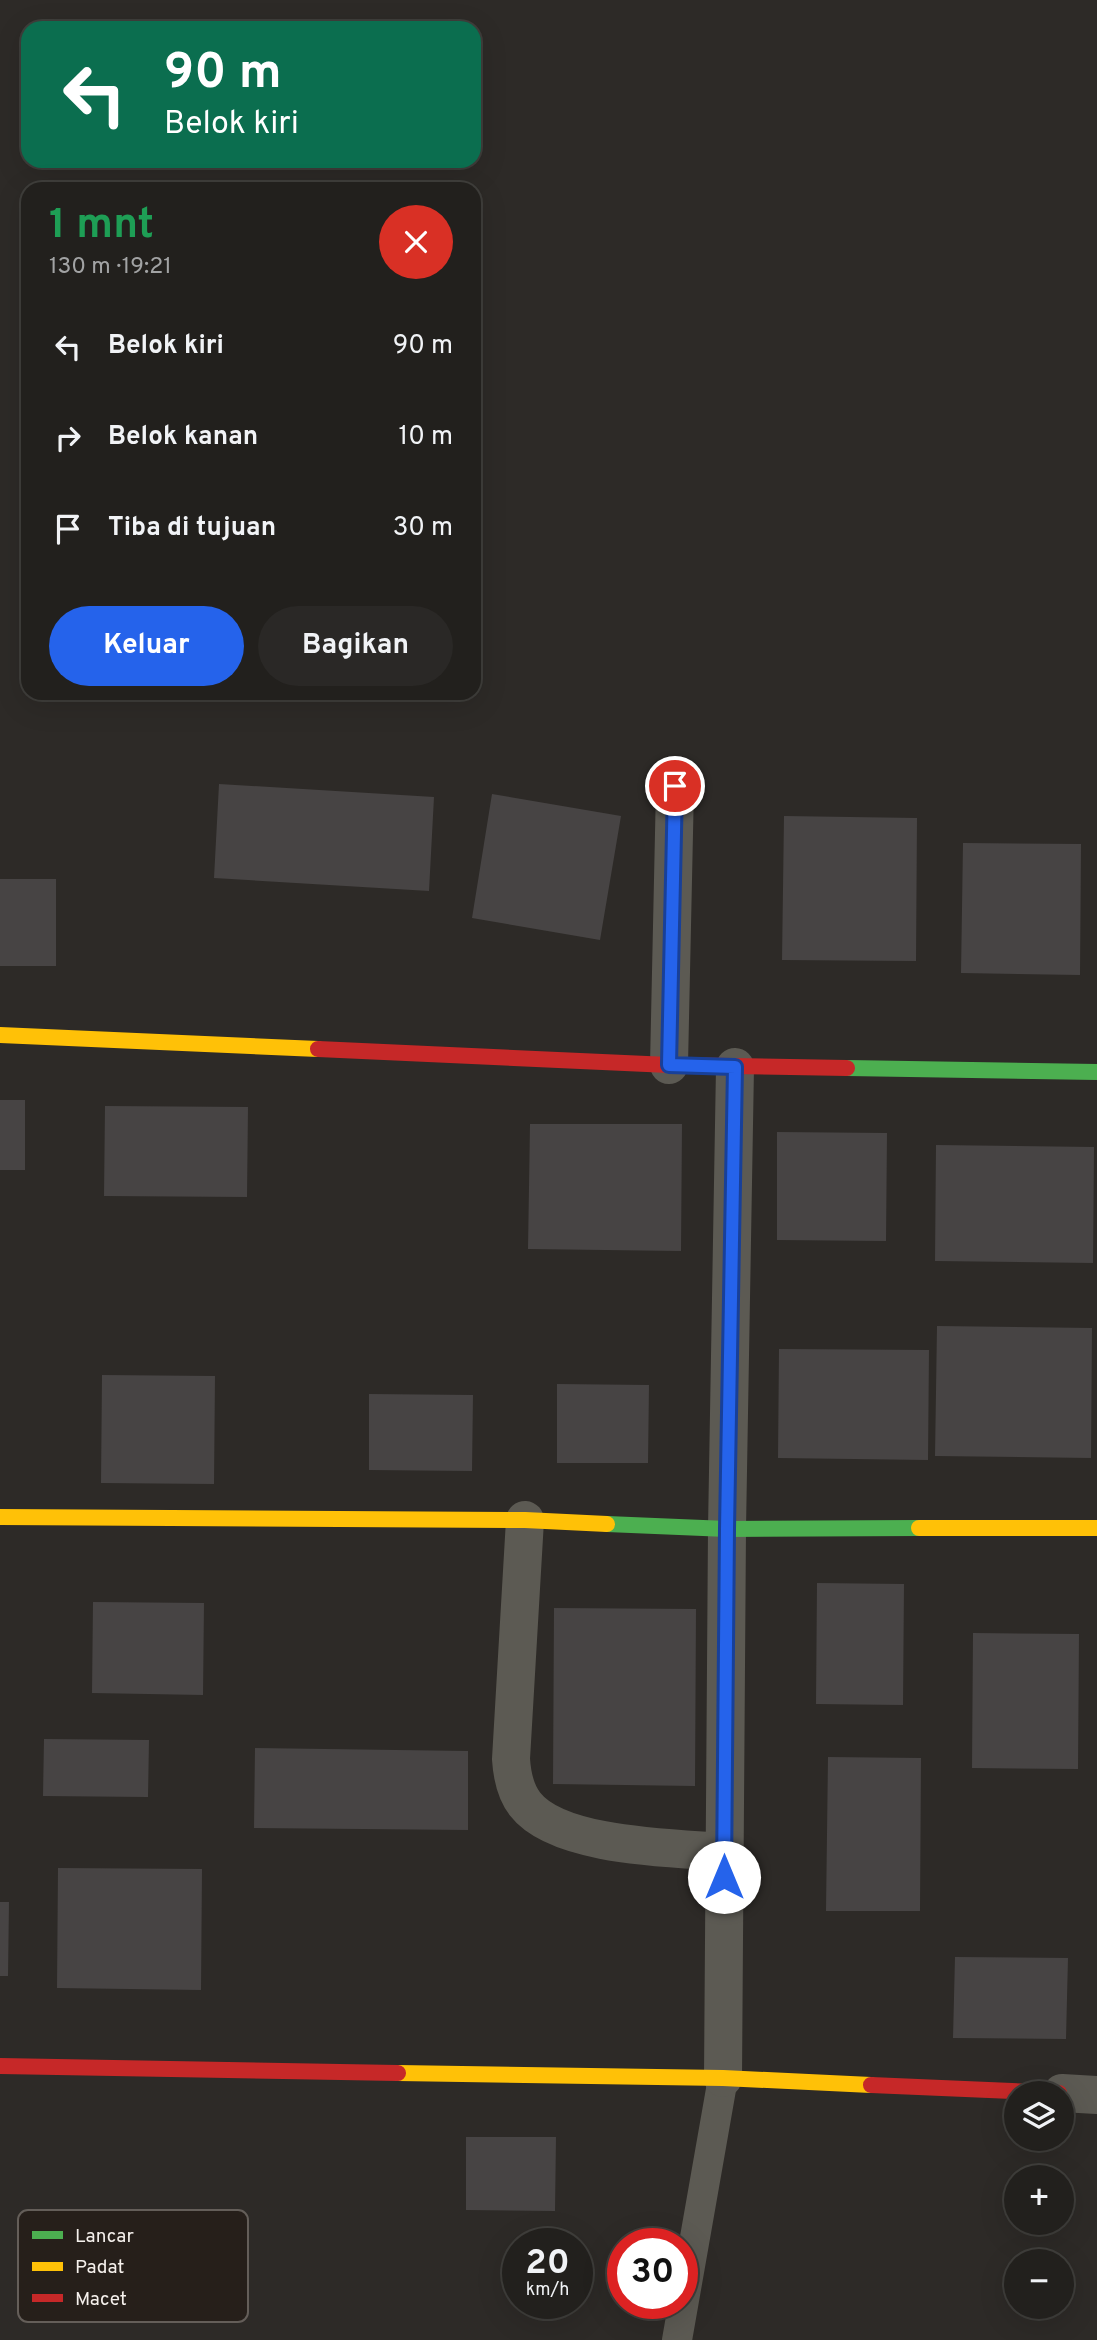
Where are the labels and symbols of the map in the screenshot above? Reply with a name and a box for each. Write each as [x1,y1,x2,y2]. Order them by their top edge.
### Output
pin [645,756,705,816]
position arrow [687,1840,761,1914]
legend [18,2210,248,2322]
text: Lancar [75,2225,134,2249]
speed limit sign: 30 [607,2228,698,2319]
text: Padat [75,2256,124,2280]
text: Macet [75,2288,127,2312]

